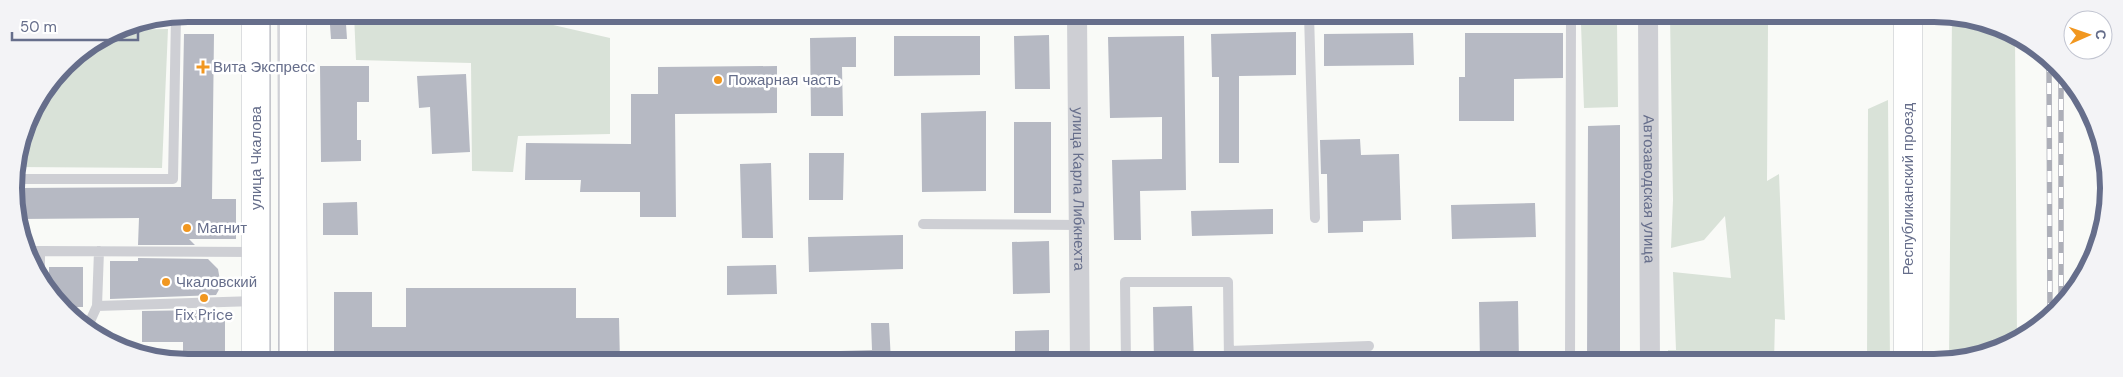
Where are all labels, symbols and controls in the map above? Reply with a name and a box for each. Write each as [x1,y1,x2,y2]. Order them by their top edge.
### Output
scale bar [12,10,139,42]
north arrow [2063,10,2113,60]
text: 50 m [20,17,57,37]
text: С [2092,29,2110,40]
place label: Вита Экспресс [213,57,316,77]
marker: Вита Экспресс [197,61,209,73]
place label: Пожарная часть [728,70,841,90]
marker: Пожарная часть [712,74,724,86]
street label: Республиканский проезд [1898,103,1918,275]
street label: улица Чкалова [246,105,266,210]
street label: улица Карла Либкнехта [1068,107,1089,271]
street label: Автозаводская улица [1639,115,1659,264]
place label: Магнит [197,218,247,238]
marker: Магнит [181,222,193,234]
place label: Чкаловский [176,272,257,292]
marker: Чкаловский [160,276,172,288]
marker: Fix Price [198,292,210,304]
place label: Fix Price [175,305,233,325]

